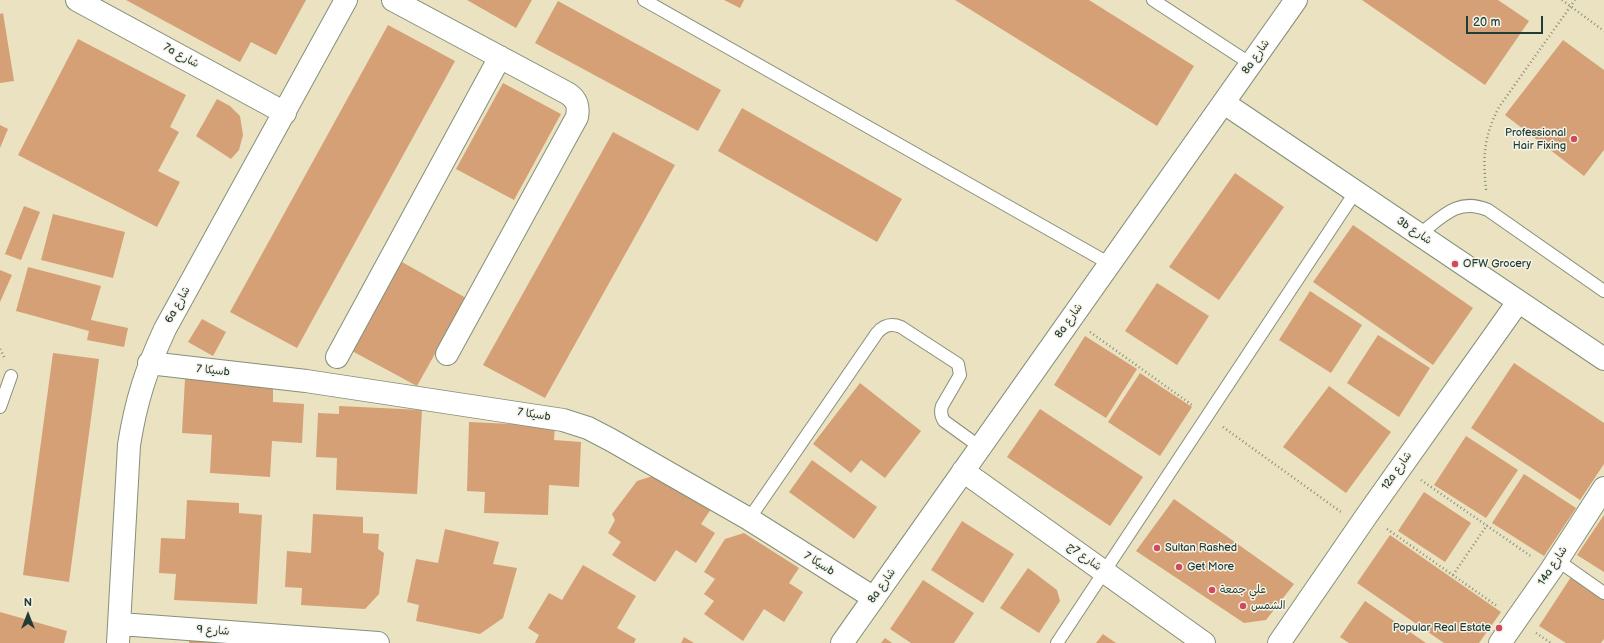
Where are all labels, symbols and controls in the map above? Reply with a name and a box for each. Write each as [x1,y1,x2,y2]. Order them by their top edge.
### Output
scale bar [1468,8,1545,34]
text: 20 m [1473,15,1500,30]
street label: 8a شارع [1239,37,1273,77]
street label: 7a شارع [161,41,201,71]
place label: Professional Hair Fixing [1505,126,1566,152]
marker: Professional Hair Fixing [1569,134,1579,144]
street label: 3b شارع [1394,214,1434,248]
place label: OFW Grocery [1463,257,1531,271]
marker: OFW Grocery [1450,259,1460,269]
street label: 6a شارع [163,284,193,326]
street label: 8a شارع [1052,301,1086,341]
street label: سيكا 7b [196,363,230,379]
street label: سيكا 7b [516,406,552,424]
street label: 12a شارع [1379,449,1415,493]
street label: شارع 7ج [1064,540,1104,574]
place label: Sultan Rashed [1165,541,1237,555]
marker: Sultan Rashed [1152,543,1162,553]
street label: 14a شارع [1535,544,1571,588]
street label: سيكا 7b [801,550,837,578]
place label: Get More [1187,560,1234,574]
marker: Get More [1174,562,1184,572]
street label: 8a شارع [865,566,899,606]
place label: علي جمعة [1220,583,1266,597]
marker: علي جمعة [1207,585,1217,595]
north arrow [8,595,48,635]
text: N [24,596,32,609]
place label: الشمس [1251,599,1285,613]
marker: الشمس [1238,601,1248,611]
place label: Popular Real Estate [1393,621,1491,635]
street label: شارع 9 [196,623,230,639]
marker: Popular Real Estate [1494,623,1504,633]

